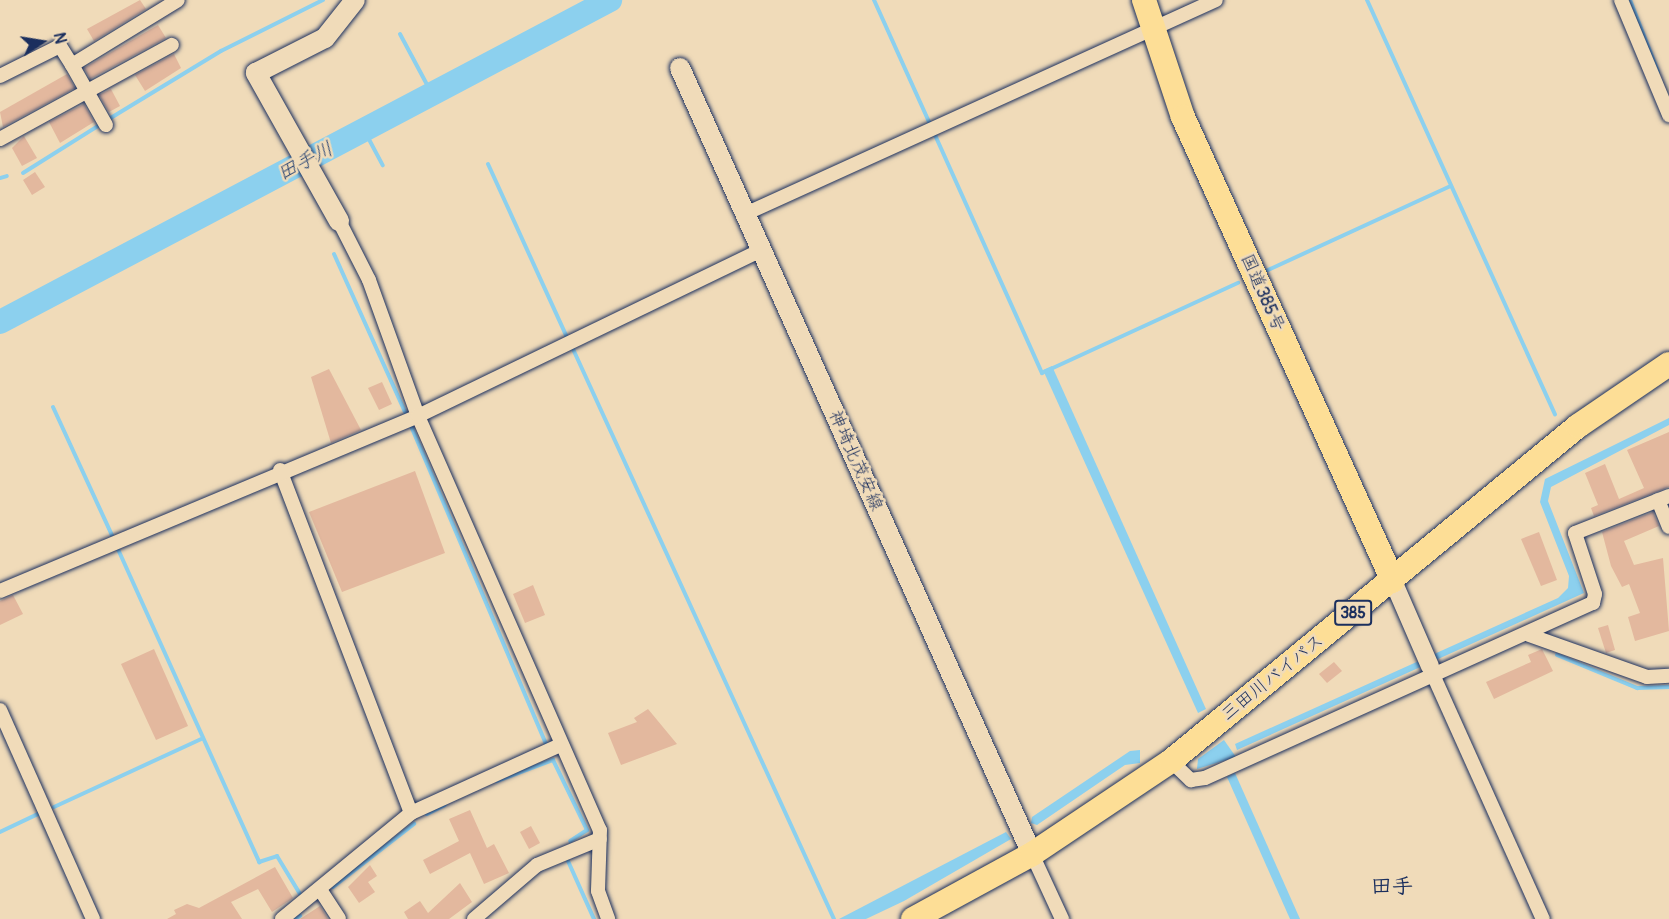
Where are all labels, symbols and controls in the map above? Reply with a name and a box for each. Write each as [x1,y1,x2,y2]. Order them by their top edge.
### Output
north arrow [12,12,72,72]
text: N [49,31,71,46]
water label: 田手川 [273,136,337,186]
street label: 国道385号 [1235,251,1289,335]
street label: 神埼北茂安線 [823,407,887,515]
road number: 385 [1334,600,1372,626]
street label: 三田川バイパス [1217,630,1329,726]
district label: 田手 [1371,874,1413,900]

